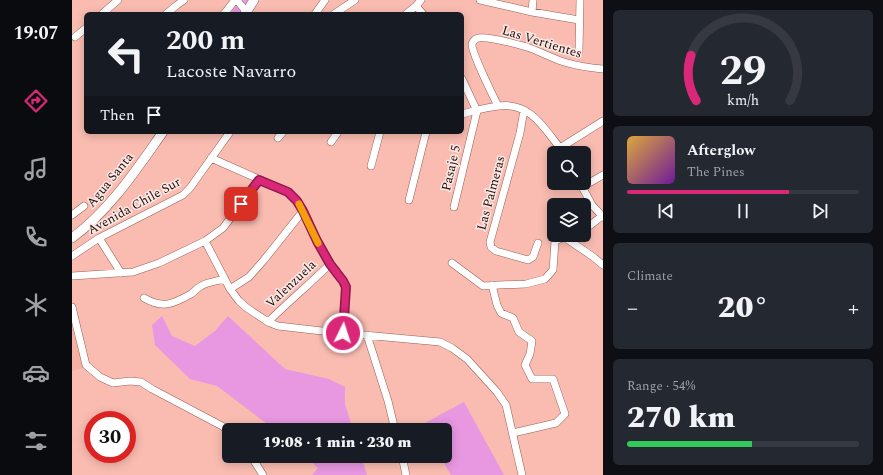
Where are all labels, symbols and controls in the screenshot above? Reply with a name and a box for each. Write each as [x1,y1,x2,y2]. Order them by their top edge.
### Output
text: 200 m [166,19,245,62]
text: 19:07 [13,20,59,47]
street label: Las Vertientes [499,20,585,64]
icon: left [100,28,152,80]
text: 29 [720,40,766,103]
text: Lacoste Navarro [166,58,296,85]
icon: directions [22,87,50,115]
text: km/h [727,90,759,112]
text: Then [100,104,135,127]
icon: arrive [143,104,165,126]
text: Afterglow [687,139,755,162]
street label: Pasaje 5 [436,143,466,193]
map controls [547,146,591,242]
button: search [547,146,591,190]
street label: Agua Santa [82,148,139,212]
street label: Las Palmeras [471,154,511,232]
icon: music [22,155,50,183]
text: The Pines [687,162,745,182]
street label: Avenida Chile Sur [84,172,184,240]
pin [224,187,258,221]
icon: arrive [230,193,252,215]
button: layers [547,198,591,242]
icon: previous [655,200,677,222]
icon: pause [732,200,754,222]
icon: next [809,200,831,222]
icon: phone [22,223,50,251]
street label: Valenzuela [261,255,321,313]
text: Climate [627,266,673,286]
text: 20° [718,285,769,331]
icon: climate [22,291,50,319]
text: − [627,292,638,325]
text: + [848,292,859,325]
position arrow [322,312,364,354]
icon: car [22,359,50,387]
text: Range · 54% [627,376,695,396]
text: 270 km [627,395,735,441]
speed limit sign: 30 [84,411,136,463]
icon: filters [22,427,50,455]
text: 19:08 · 1 min · 230 m [263,431,411,454]

